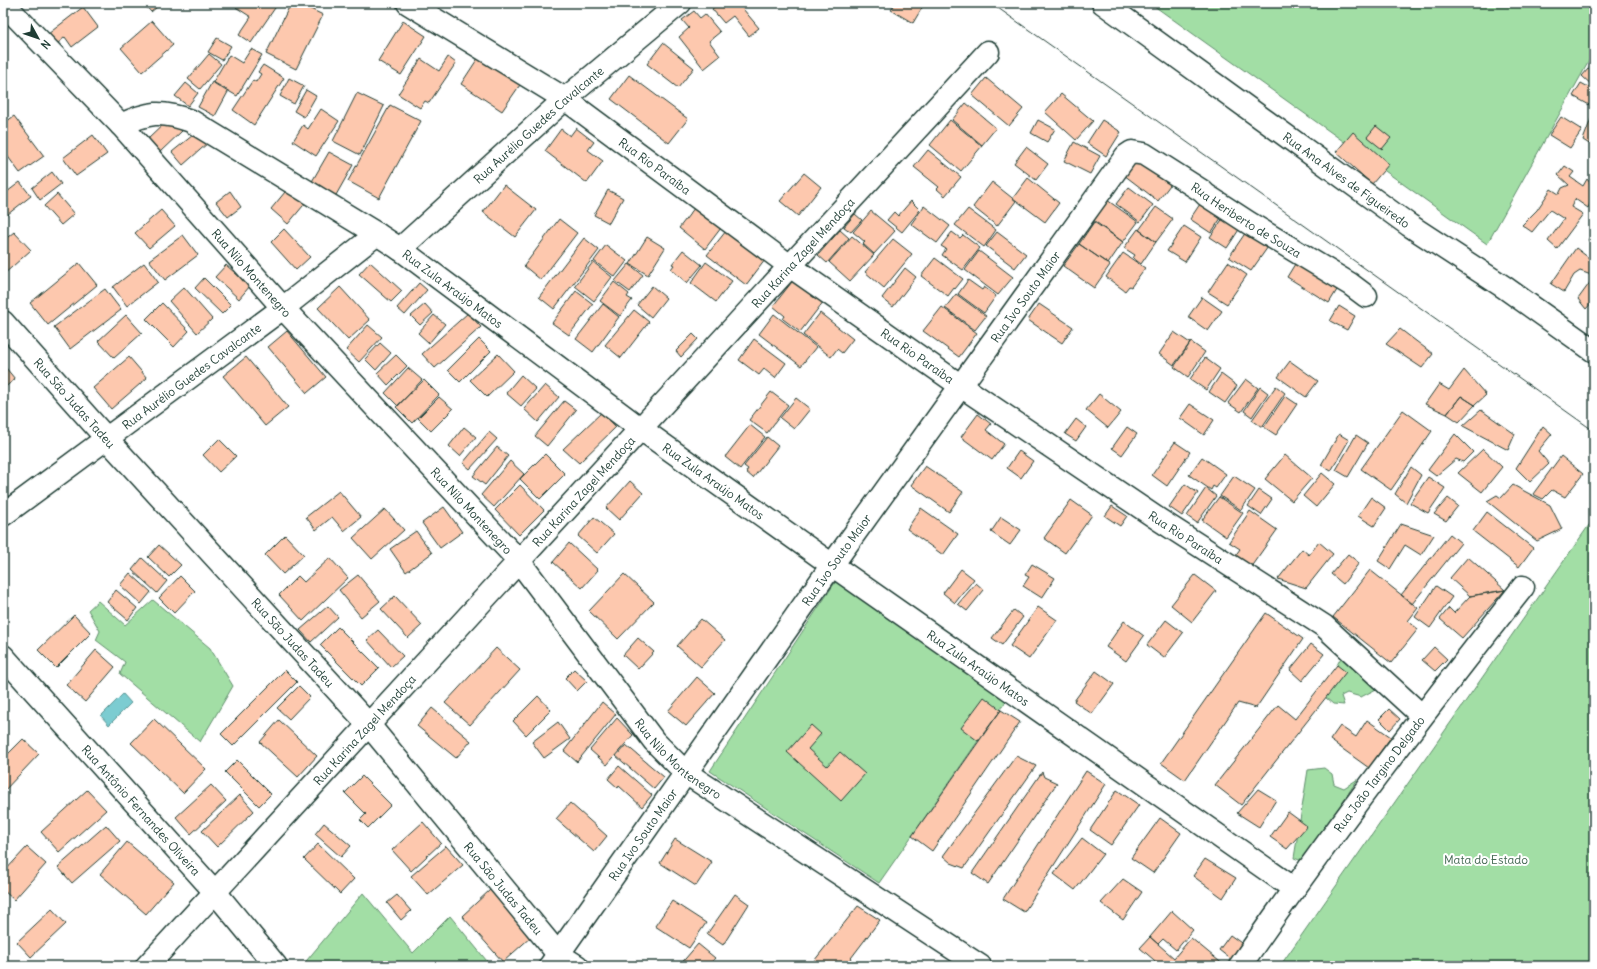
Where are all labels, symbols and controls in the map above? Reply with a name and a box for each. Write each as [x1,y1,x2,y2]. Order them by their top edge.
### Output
north arrow [18,18,58,58]
text: N [38,37,53,52]
street label: Rua Aurélio Guedes Cavalcante [470,63,606,186]
street label: Rua Ana Alves de Figueiredo [1280,129,1413,231]
street label: Rua Rio Paraíba [616,134,694,197]
street label: Rua Heriberto de Souza [1189,179,1304,260]
street label: Rua Karina Zagel Mendoça [748,194,857,311]
street label: Rua Nilo Montenegro [209,226,295,320]
street label: Rua Zula Araújo Matos [400,246,506,331]
street label: Rua Ivo Souto Maior [987,248,1063,345]
street label: Rua Aurélio Guedes Cavalcante [119,320,264,432]
street label: Rua Rio Paraíba [878,325,957,386]
street label: Rua São Judas Tadeu [31,355,119,451]
street label: Rua Karina Zagel Mendoça [529,433,638,549]
street label: Rua Zula Araújo Matos [660,439,768,522]
street label: Rua Nilo Montenegro [428,464,516,557]
street label: Rua Rio Paraíba [1146,507,1226,567]
street label: Rua Ivo Souto Maior [798,511,874,609]
street label: Rua São Judas Tadeu [249,594,338,690]
street label: Rua Zula Araújo Matos [924,627,1032,709]
street label: Rua Karina Zagel Mendoça [310,671,419,788]
street label: Rua João Targino Delgado [1330,713,1427,835]
street label: Rua Nilo Montenegro [632,715,725,802]
street label: Rua Antônio Fernandes Oliveira [79,742,204,878]
street label: Rua Ivo Souto Maior [605,785,680,883]
street label: Rua São Judas Tadeu [461,839,546,937]
park label: Mata do Estado [1444,852,1528,867]

